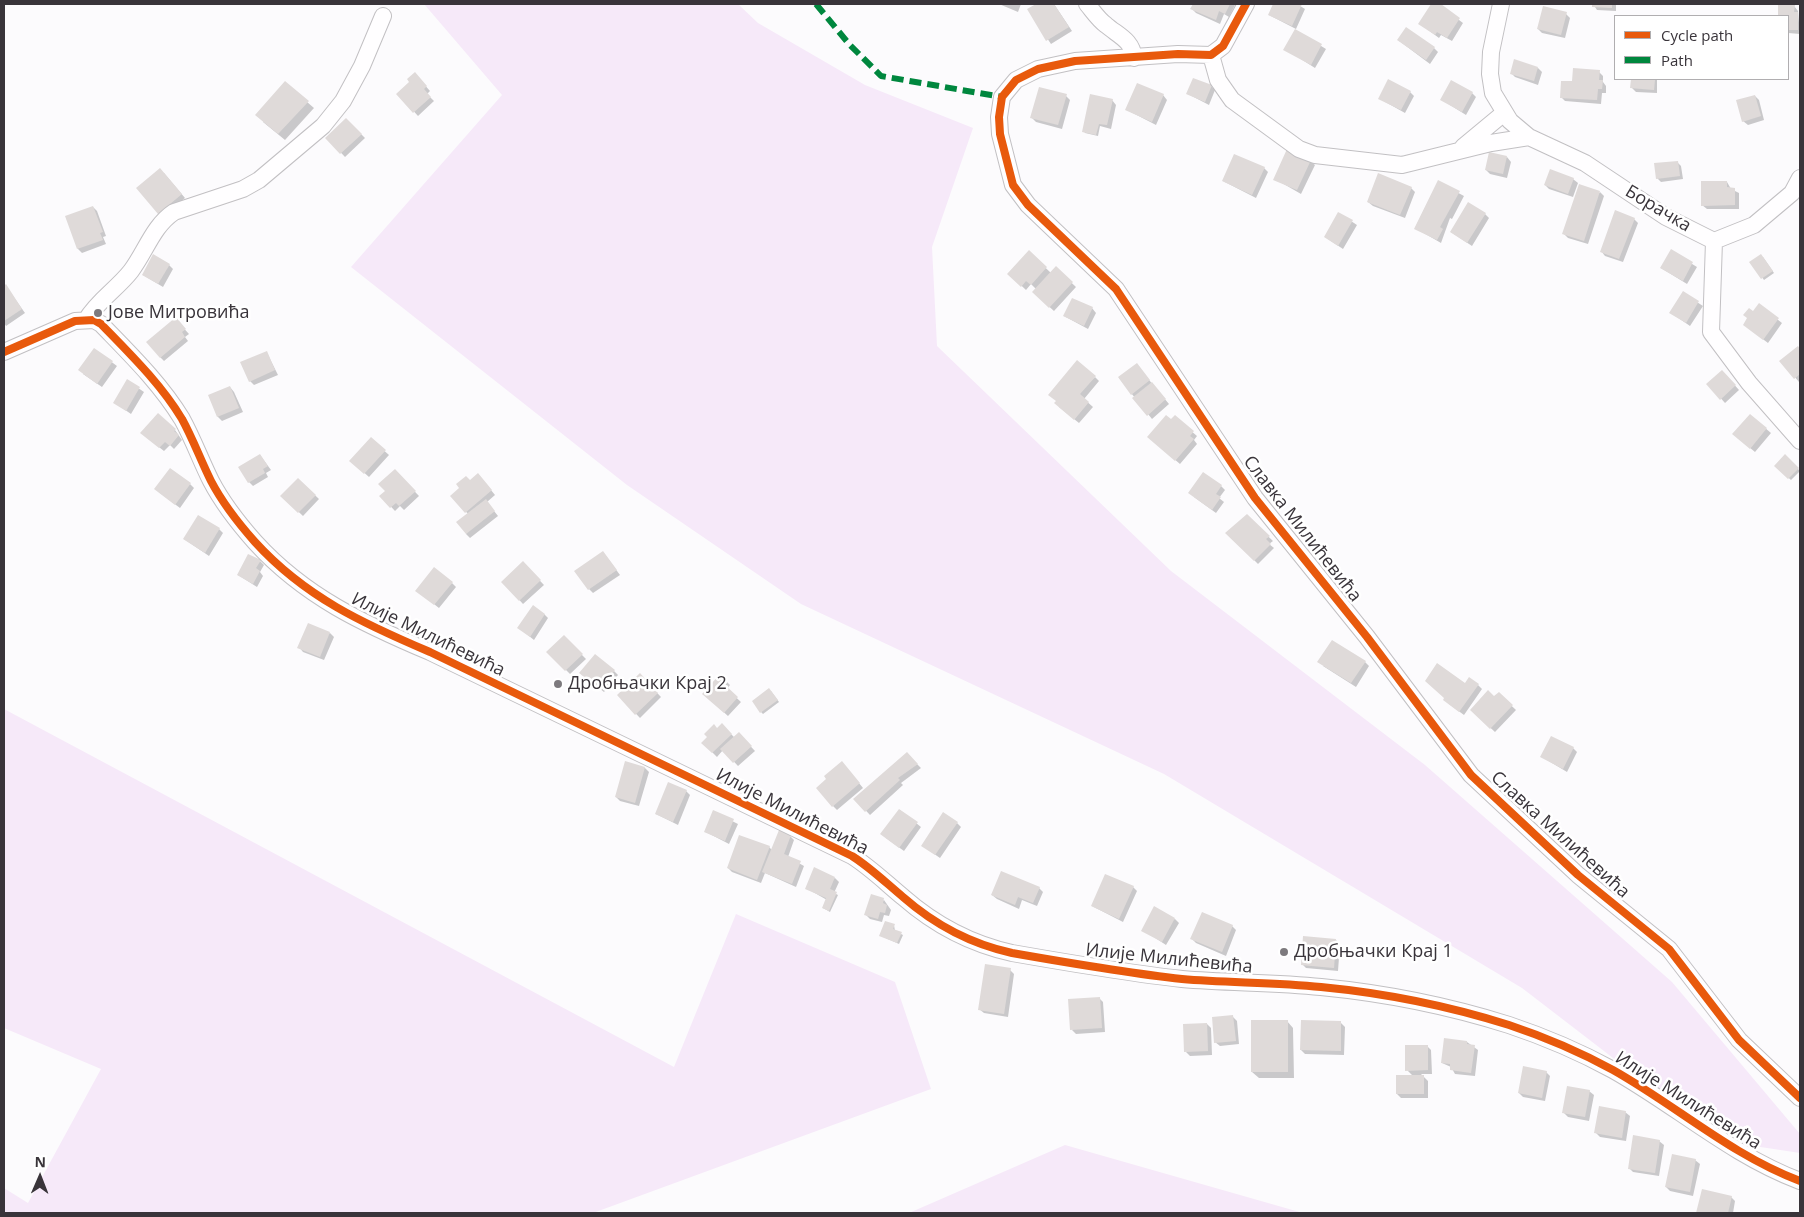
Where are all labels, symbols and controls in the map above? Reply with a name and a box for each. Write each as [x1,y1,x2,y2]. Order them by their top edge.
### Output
legend [1614,15,1789,80]
text: Cycle path [1661,25,1733,45]
text: Path [1661,50,1693,70]
street label: Борачка [1621,181,1695,237]
place label: Јове Митровића [108,302,250,324]
marker: Јове Митровића [92,307,104,319]
street label: Славка Милићевића [1238,452,1366,606]
street label: Илије Милићевића [348,588,508,682]
place label: Дробњачки Крај 2 [568,673,727,695]
marker: Дробњачки Крај 2 [552,678,564,690]
street label: Илије Милићевића [712,764,872,860]
street label: Славка Милићевића [1486,767,1634,903]
street label: Илије Милићевића [1084,939,1254,979]
place label: Дробњачки Крај 1 [1294,941,1453,963]
marker: Дробњачки Крај 1 [1278,946,1290,958]
street label: Илије Милићевића [1611,1047,1765,1155]
north arrow [15,1152,65,1202]
text: N [34,1152,46,1171]

